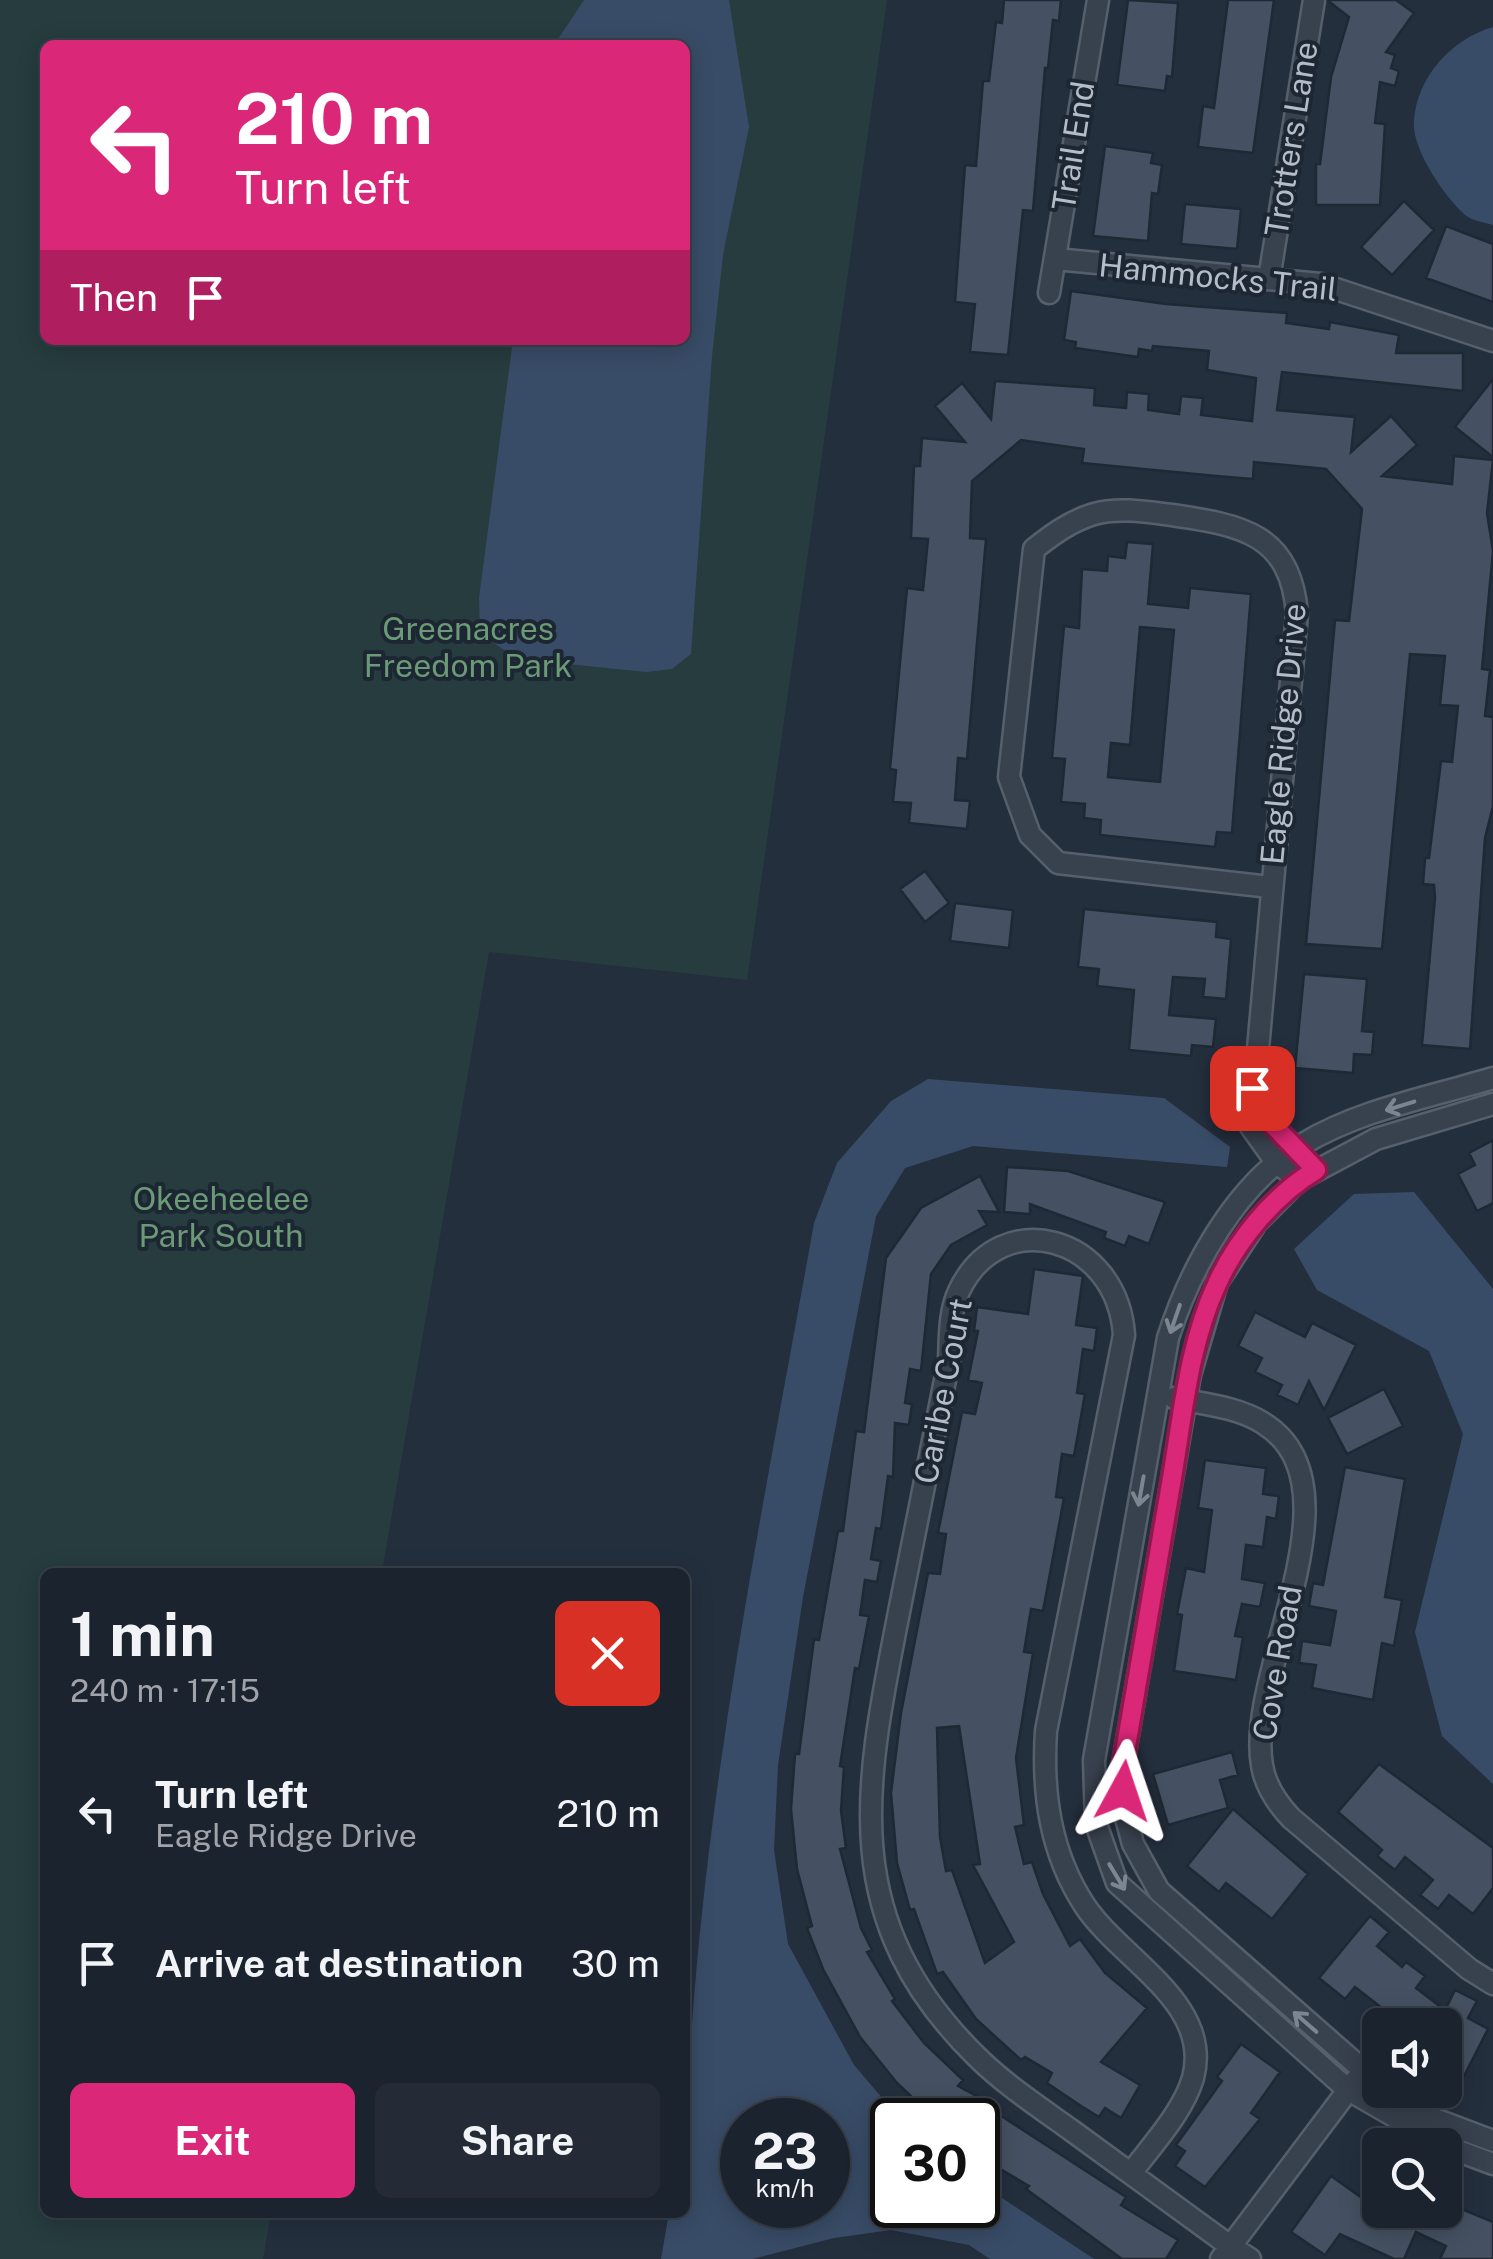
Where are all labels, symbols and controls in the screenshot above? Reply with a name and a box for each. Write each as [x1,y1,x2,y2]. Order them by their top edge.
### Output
street label: Trotters Lane [1257,39,1325,239]
text: 210 m [235,77,433,160]
street label: Trail End [1045,79,1101,213]
icon: left [70,80,200,210]
text: Turn left [235,161,411,214]
street label: Hammocks Trail [1097,246,1339,308]
icon: arrive [178,270,233,325]
text: Then [70,275,158,320]
street label: Eagle Ridge Drive [1253,602,1313,866]
park label: Greenacres Freedom Park [364,610,572,684]
pin [1210,1046,1295,1131]
icon: arrive [1225,1061,1280,1116]
one-way arrow [1384,1098,1416,1116]
park label: Okeeheelee Park South [133,1180,309,1254]
street label: Caribe Court [907,1295,979,1487]
one-way arrow [1164,1303,1182,1335]
one-way arrow [1131,1474,1150,1506]
street label: Cove Road [1245,1582,1309,1744]
text: 1 min [70,1599,215,1670]
button: close [555,1601,660,1706]
text: 240 m · 17:15 [70,1672,260,1709]
position arrow [1071,1739,1175,1843]
text: Turn left [155,1772,309,1817]
icon: left [70,1786,125,1841]
text: 210 m [557,1791,660,1836]
text: Eagle Ridge Drive [155,1817,417,1854]
one-way arrow [1107,1862,1127,1891]
icon: arrive [70,1936,125,1991]
text: Arrive at destination [155,1941,523,1986]
text: 30 m [571,1941,660,1986]
map controls [1362,2008,1462,2228]
button: sound [1362,2008,1462,2108]
one-way arrow [1293,2011,1319,2033]
button: Exit [70,2083,355,2198]
button: Share [375,2083,660,2198]
speed limit sign: 30 [870,2098,1000,2228]
text: 23 [752,2121,818,2180]
button: search [1362,2128,1462,2228]
text: km/h [756,2173,814,2203]

